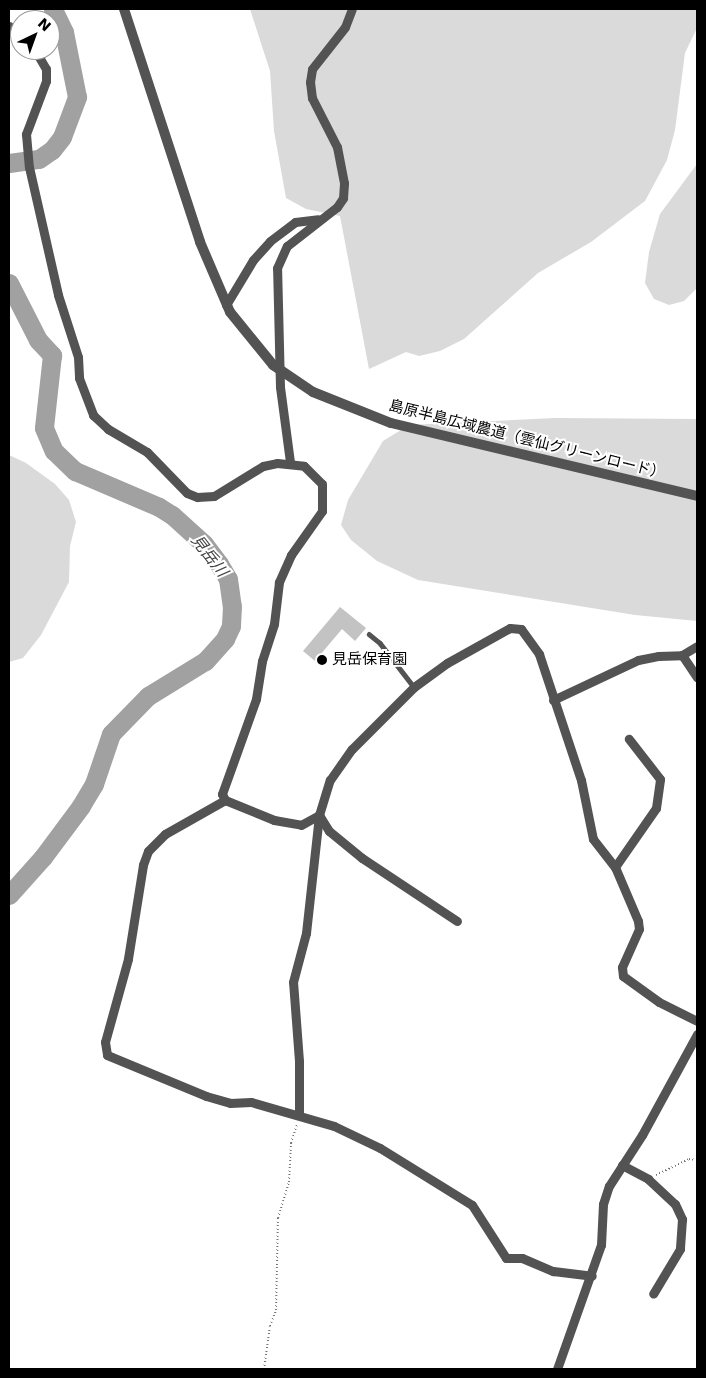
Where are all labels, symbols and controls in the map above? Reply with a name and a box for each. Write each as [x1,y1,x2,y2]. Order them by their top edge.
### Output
north arrow [10,10,60,60]
text: N [35,15,54,34]
street label: 島原半島広域農道（雲仙グリーンロード） [387,397,667,483]
water label: 見岳川 [187,531,231,581]
place label: 見岳保育園 [332,651,407,669]
marker: 見岳保育園 [316,654,328,666]

